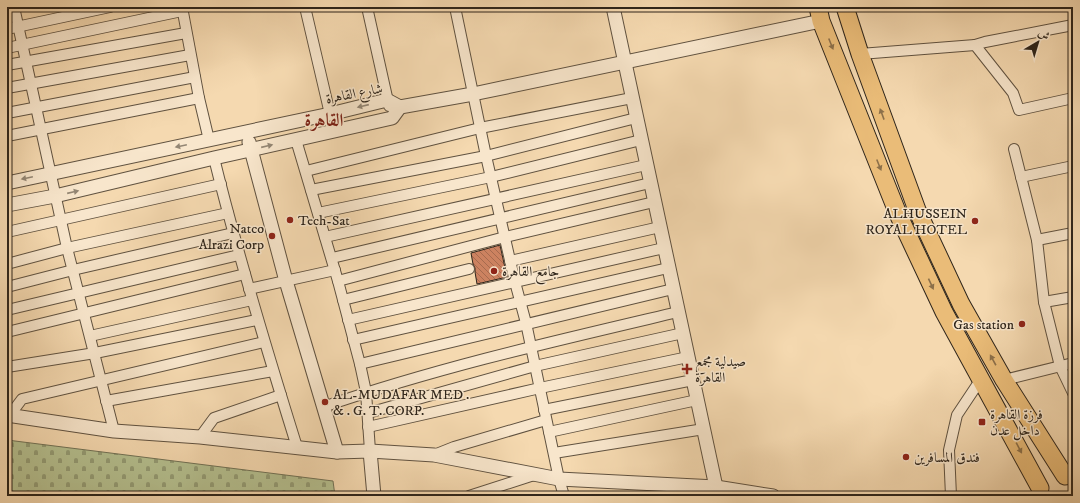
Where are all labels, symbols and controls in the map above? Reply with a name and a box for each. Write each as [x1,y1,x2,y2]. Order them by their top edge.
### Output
north arrow [1018,22,1058,62]
text: ش [1035,26,1052,44]
one-way arrow [828,38,834,50]
street label: شارع القاهرة [324,80,385,110]
one-way arrow [357,104,369,110]
one-way arrow [879,108,885,120]
district label: القاهرة [305,110,344,132]
one-way arrow [175,143,187,149]
one-way arrow [261,143,273,149]
one-way arrow [876,159,882,171]
one-way arrow [20,176,33,182]
one-way arrow [66,188,79,194]
place label: ALHUSSEIN ROYAL HOTEL [866,205,968,239]
place label: Tech-Sat [298,212,350,230]
marker: Tech-Sat [285,215,295,225]
marker: ALHUSSEIN ROYAL HOTEL [970,216,980,226]
place label: Natco Alrazi Corp [199,220,264,254]
marker: Natco Alrazi Corp [267,231,277,241]
place label: جامع القاهرة [502,263,559,285]
marker: جامع القاهرة [489,266,499,276]
one-way arrow [928,278,934,289]
place label: Gas station [953,316,1015,334]
marker: Gas station [1017,319,1027,329]
place label: صيدلية مجمع القاهرة [695,353,746,387]
one-way arrow [990,354,996,366]
marker: صيدلية مجمع القاهرة [682,364,692,374]
place label: AL-MUDAFAR MED . & . G. T. CORP. [333,386,469,420]
marker: AL-MUDAFAR MED . & . G. T. CORP. [320,397,330,407]
place label: فرزة القاهرة داخل عدن [990,406,1043,441]
marker: فرزة القاهرة داخل عدن [977,417,987,427]
one-way arrow [1015,442,1022,454]
place label: فندق المسافرين [914,449,980,467]
marker: فندق المسافرين [901,452,911,462]

